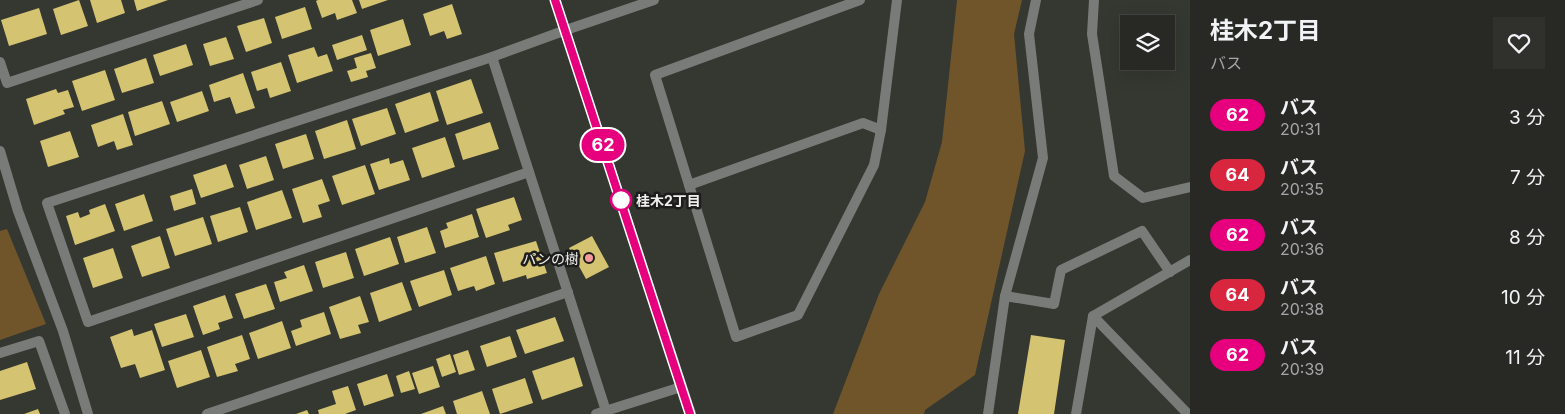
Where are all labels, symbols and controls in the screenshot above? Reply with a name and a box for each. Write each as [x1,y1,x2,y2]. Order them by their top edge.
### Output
map controls [1120,15,1175,70]
button: layers [1120,15,1175,70]
text: 桂木2丁目 [1210,16,1321,45]
button: heart [1493,17,1545,69]
text: バス [1210,53,1242,73]
text: バス [1280,96,1318,119]
text: 62 [1226,104,1249,125]
text: 3 分 [1509,106,1545,129]
text: 20:31 [1280,119,1321,139]
line badge: 62 [580,129,626,161]
text: 62 [591,134,615,155]
text: バス [1280,156,1318,179]
text: 64 [1226,164,1249,185]
text: 7 分 [1510,166,1545,189]
text: 20:35 [1280,179,1324,199]
marker: 桂木2丁目 [610,189,632,211]
place label: 桂木2丁目 [636,192,701,209]
text: バス [1280,216,1318,239]
text: 62 [1226,224,1249,245]
text: 8 分 [1509,226,1545,249]
text: 20:36 [1280,239,1324,259]
place label: パンの樹 [522,250,579,267]
marker: パンの樹 [583,252,595,264]
text: バス [1280,276,1318,299]
text: 64 [1226,284,1249,305]
text: 10 分 [1501,286,1545,309]
text: 20:38 [1280,299,1324,319]
text: バス [1280,336,1318,359]
text: 62 [1226,344,1249,365]
text: 11 分 [1505,346,1545,369]
text: 20:39 [1280,359,1324,379]

